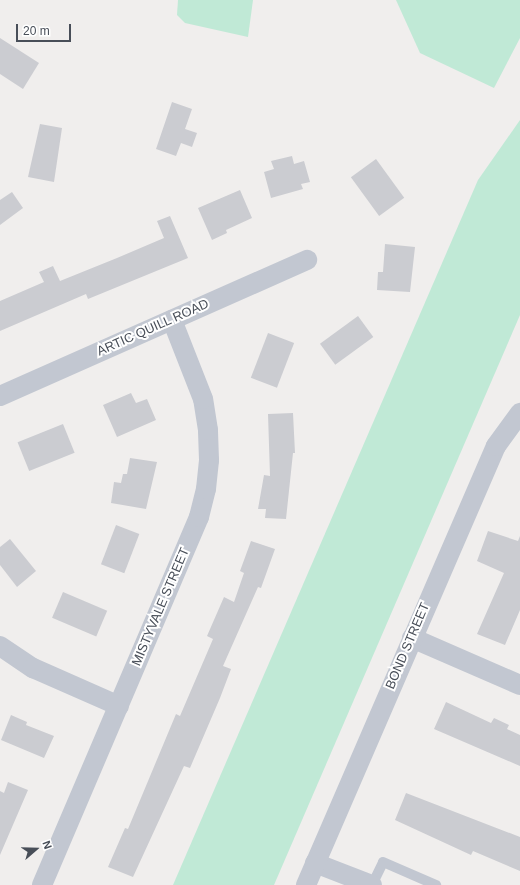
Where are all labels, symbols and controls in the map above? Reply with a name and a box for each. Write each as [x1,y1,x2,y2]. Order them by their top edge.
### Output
scale bar [18,16,73,42]
text: 20 m [23,24,50,38]
street label: ARTIC QUILL ROAD [95,296,211,360]
street label: MISTYVALE STREET [129,546,193,668]
street label: BOND STREET [383,600,433,692]
north arrow [16,829,56,869]
text: N [40,839,54,851]

